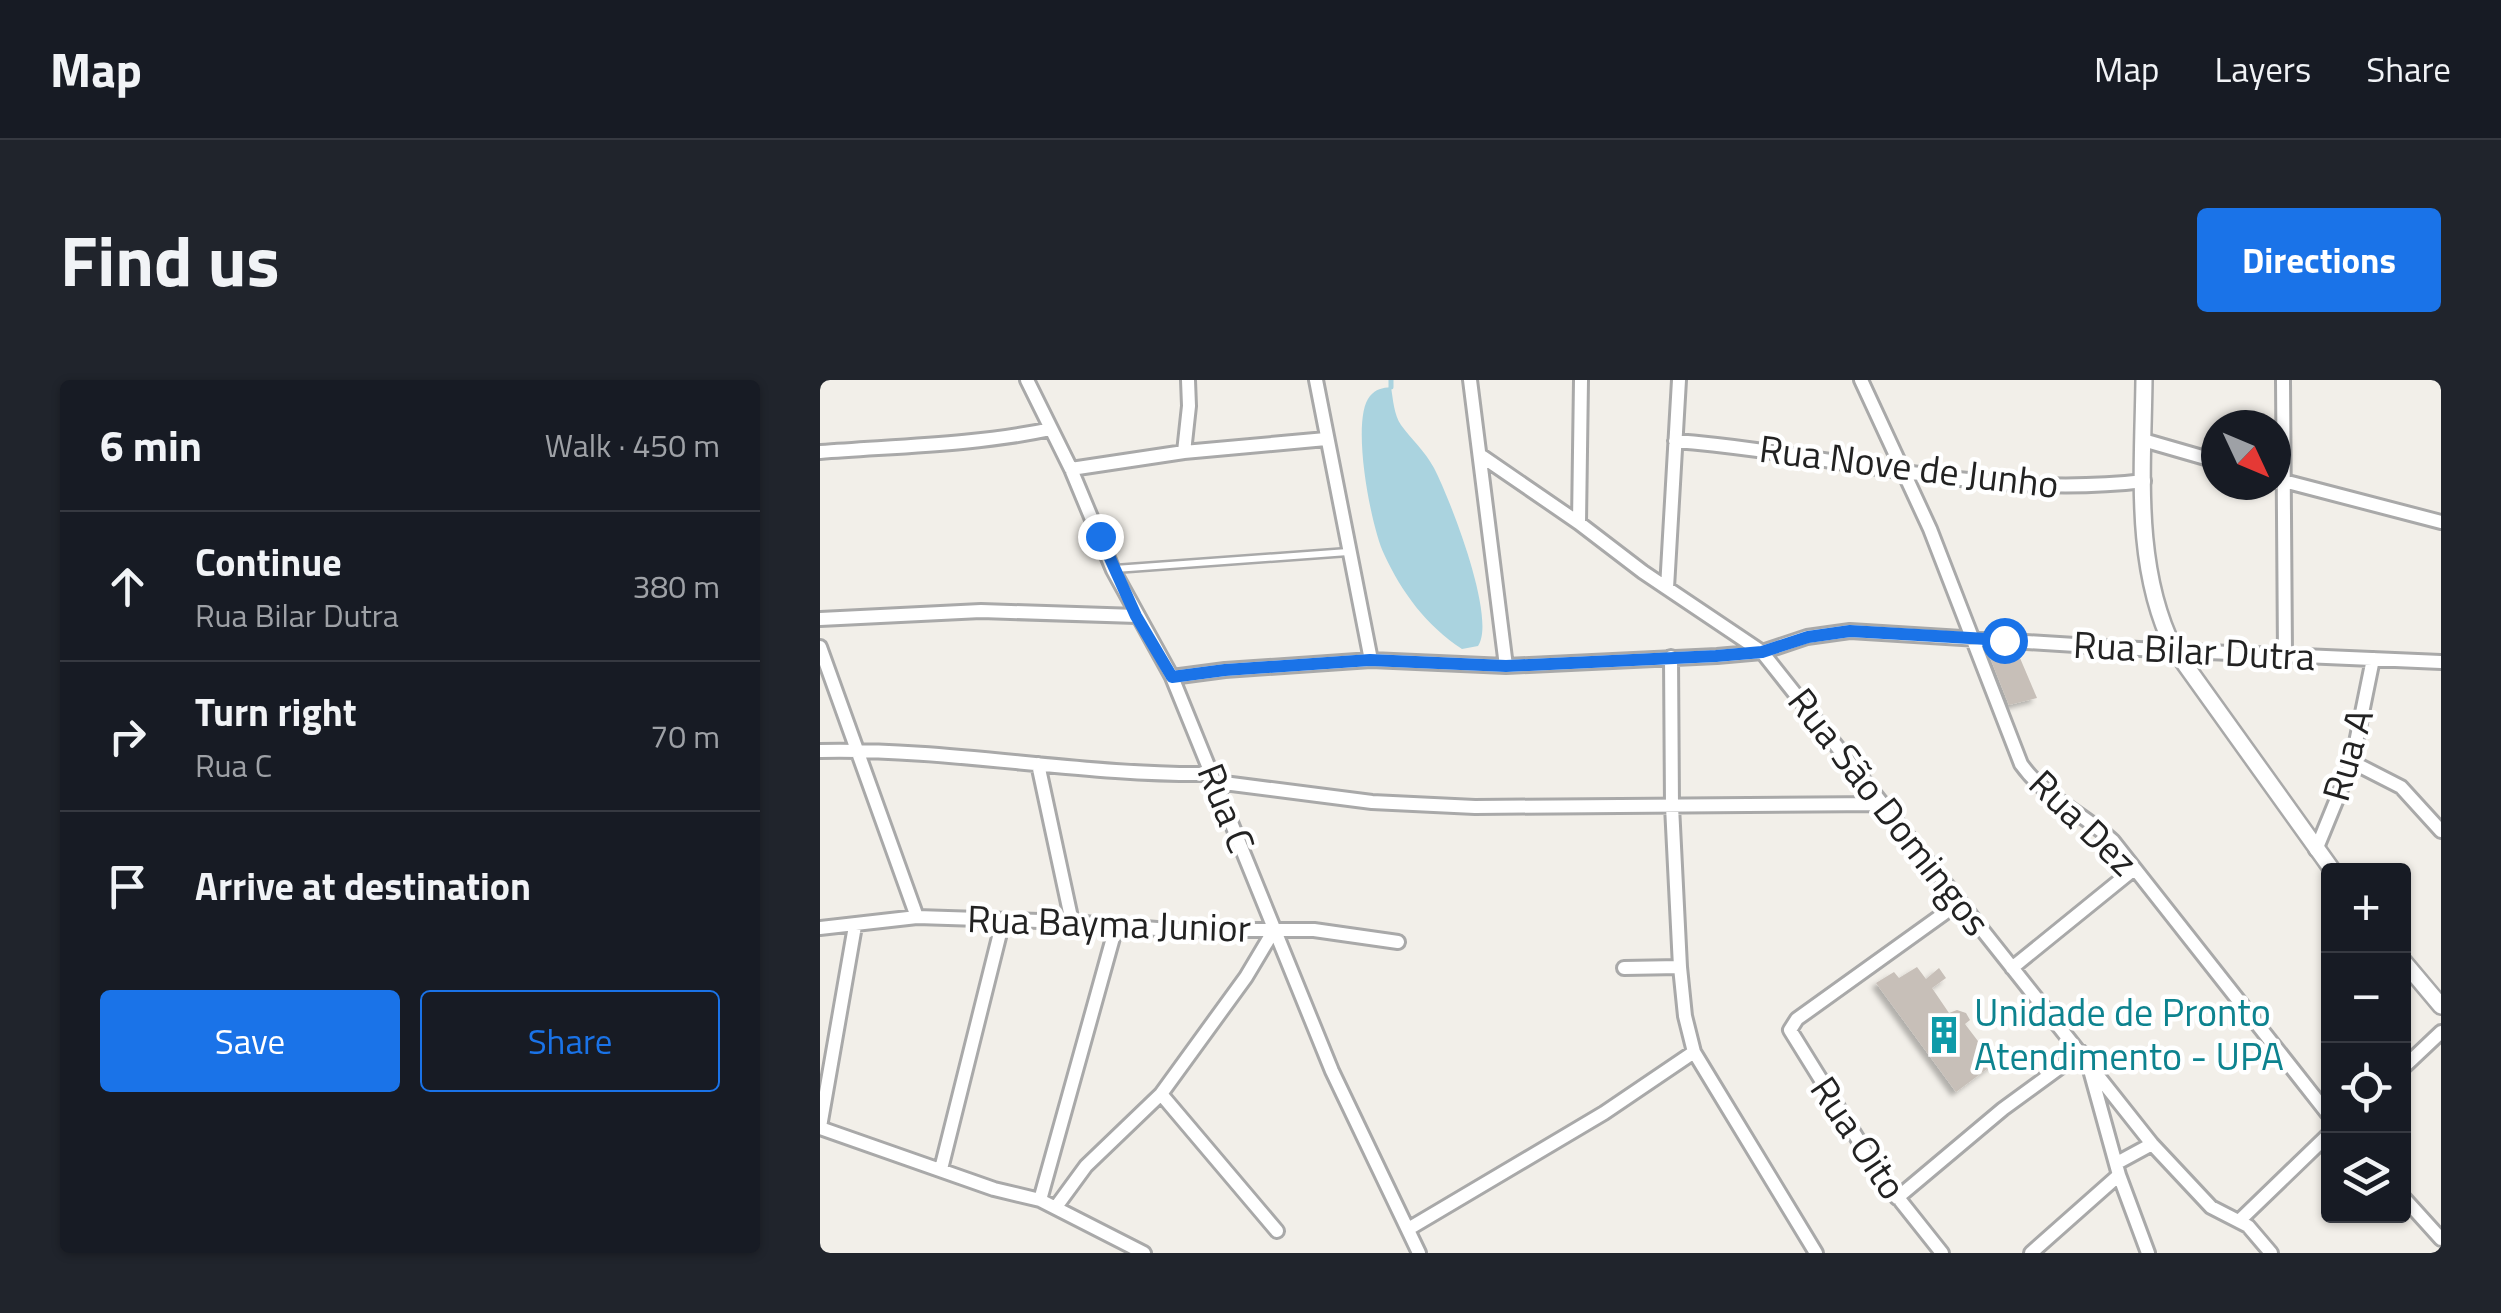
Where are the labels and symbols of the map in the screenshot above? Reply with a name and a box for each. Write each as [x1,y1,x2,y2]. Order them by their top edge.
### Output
north arrow [2201,410,2291,500]
street label: Rua Nove de Junho [1756,419,2062,513]
route end [1078,514,1124,560]
street label: Rua Bilar Dutra [2072,615,2316,685]
route start [1982,618,2028,664]
street label: Rua São Domingos [1774,675,2005,948]
street label: Rua A [2306,702,2388,808]
street label: Rua C [1183,754,1271,861]
street label: Rua Dez [2016,756,2151,889]
street label: Rua Bayma Junior [966,889,1252,957]
place label: Unidade de Pronto Atendimento - UPA [1974,983,2284,1085]
building icon: Unidade de Pronto Atendimento - UPA [1923,1014,1965,1056]
street label: Rua Oito [1796,1064,1921,1211]

